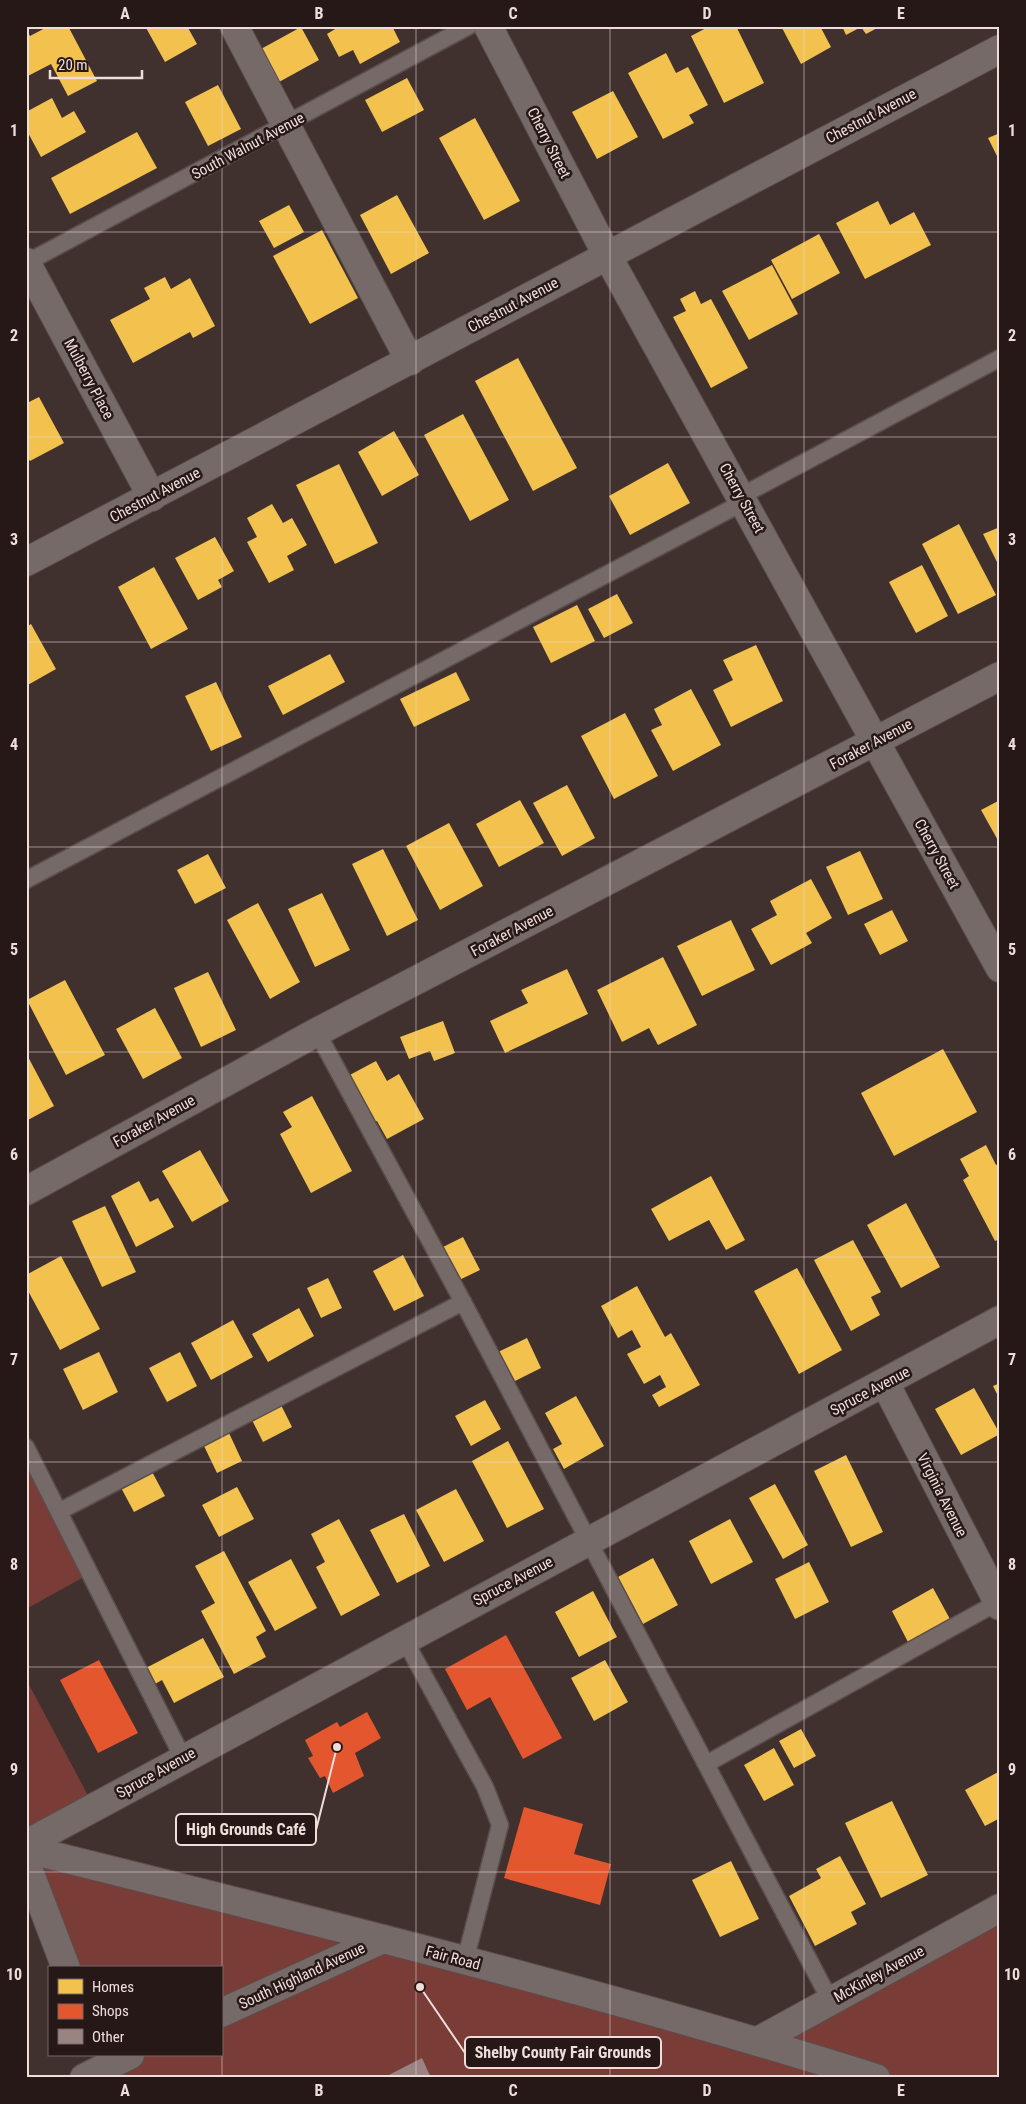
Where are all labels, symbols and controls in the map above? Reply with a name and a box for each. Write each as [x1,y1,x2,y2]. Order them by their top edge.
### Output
text: A [120,4,130,23]
text: B [315,4,324,23]
text: C [508,4,518,23]
text: D [702,4,712,23]
text: E [897,4,905,23]
scale bar [50,48,142,80]
text: 20 m [58,56,88,74]
street label: Chestnut Avenue [823,85,919,147]
street label: Cherry Street [524,105,574,181]
street label: South Walnut Avenue [189,109,307,183]
text: 1 [10,121,18,140]
text: 1 [1008,121,1016,140]
street label: Chestnut Avenue [465,274,561,336]
text: 2 [10,326,18,345]
text: 2 [1008,326,1016,345]
street label: Mulberry Place [60,336,118,422]
street label: Cherry Street [715,460,769,536]
street label: Chestnut Avenue [107,464,203,526]
text: 3 [10,530,18,549]
text: 3 [1008,530,1016,549]
street label: Foraker Avenue [827,715,915,773]
text: 4 [10,735,18,754]
text: 4 [1008,735,1016,754]
street label: Cherry Street [910,816,964,892]
street label: Foraker Avenue [468,902,556,960]
text: 5 [10,940,18,959]
text: 5 [1008,940,1016,959]
street label: Foraker Avenue [110,1091,198,1151]
text: 6 [10,1145,18,1164]
text: 6 [1008,1145,1016,1164]
text: 7 [10,1350,18,1369]
text: 7 [1008,1350,1016,1369]
street label: Spruce Avenue [827,1362,913,1420]
street label: Virginia Avenue [913,1450,971,1540]
street label: Spruce Avenue [470,1552,556,1610]
text: 8 [10,1555,18,1574]
text: 8 [1008,1555,1016,1574]
street label: Spruce Avenue [113,1744,199,1802]
text: 9 [10,1760,18,1779]
text: 9 [1008,1760,1016,1779]
callout: High Grounds Café [176,1814,316,1845]
text: High Grounds Café [186,1820,306,1839]
street label: South Highland Avenue [236,1939,368,2013]
street label: Fair Road [424,1942,482,1974]
street label: McKinley Avenue [831,1942,927,2006]
text: 10 [6,1965,22,1984]
text: 10 [1004,1965,1020,1984]
legend [48,1966,222,2056]
text: Homes [92,1978,134,1996]
text: Shops [92,2002,129,2020]
text: Other [92,2028,125,2046]
callout: Shelby County Fair Grounds [465,2037,661,2068]
text: Shelby County Fair Grounds [475,2043,651,2062]
text: A [120,2081,130,2100]
text: B [315,2081,324,2100]
text: C [508,2081,518,2100]
text: D [702,2081,712,2100]
text: E [897,2081,905,2100]

